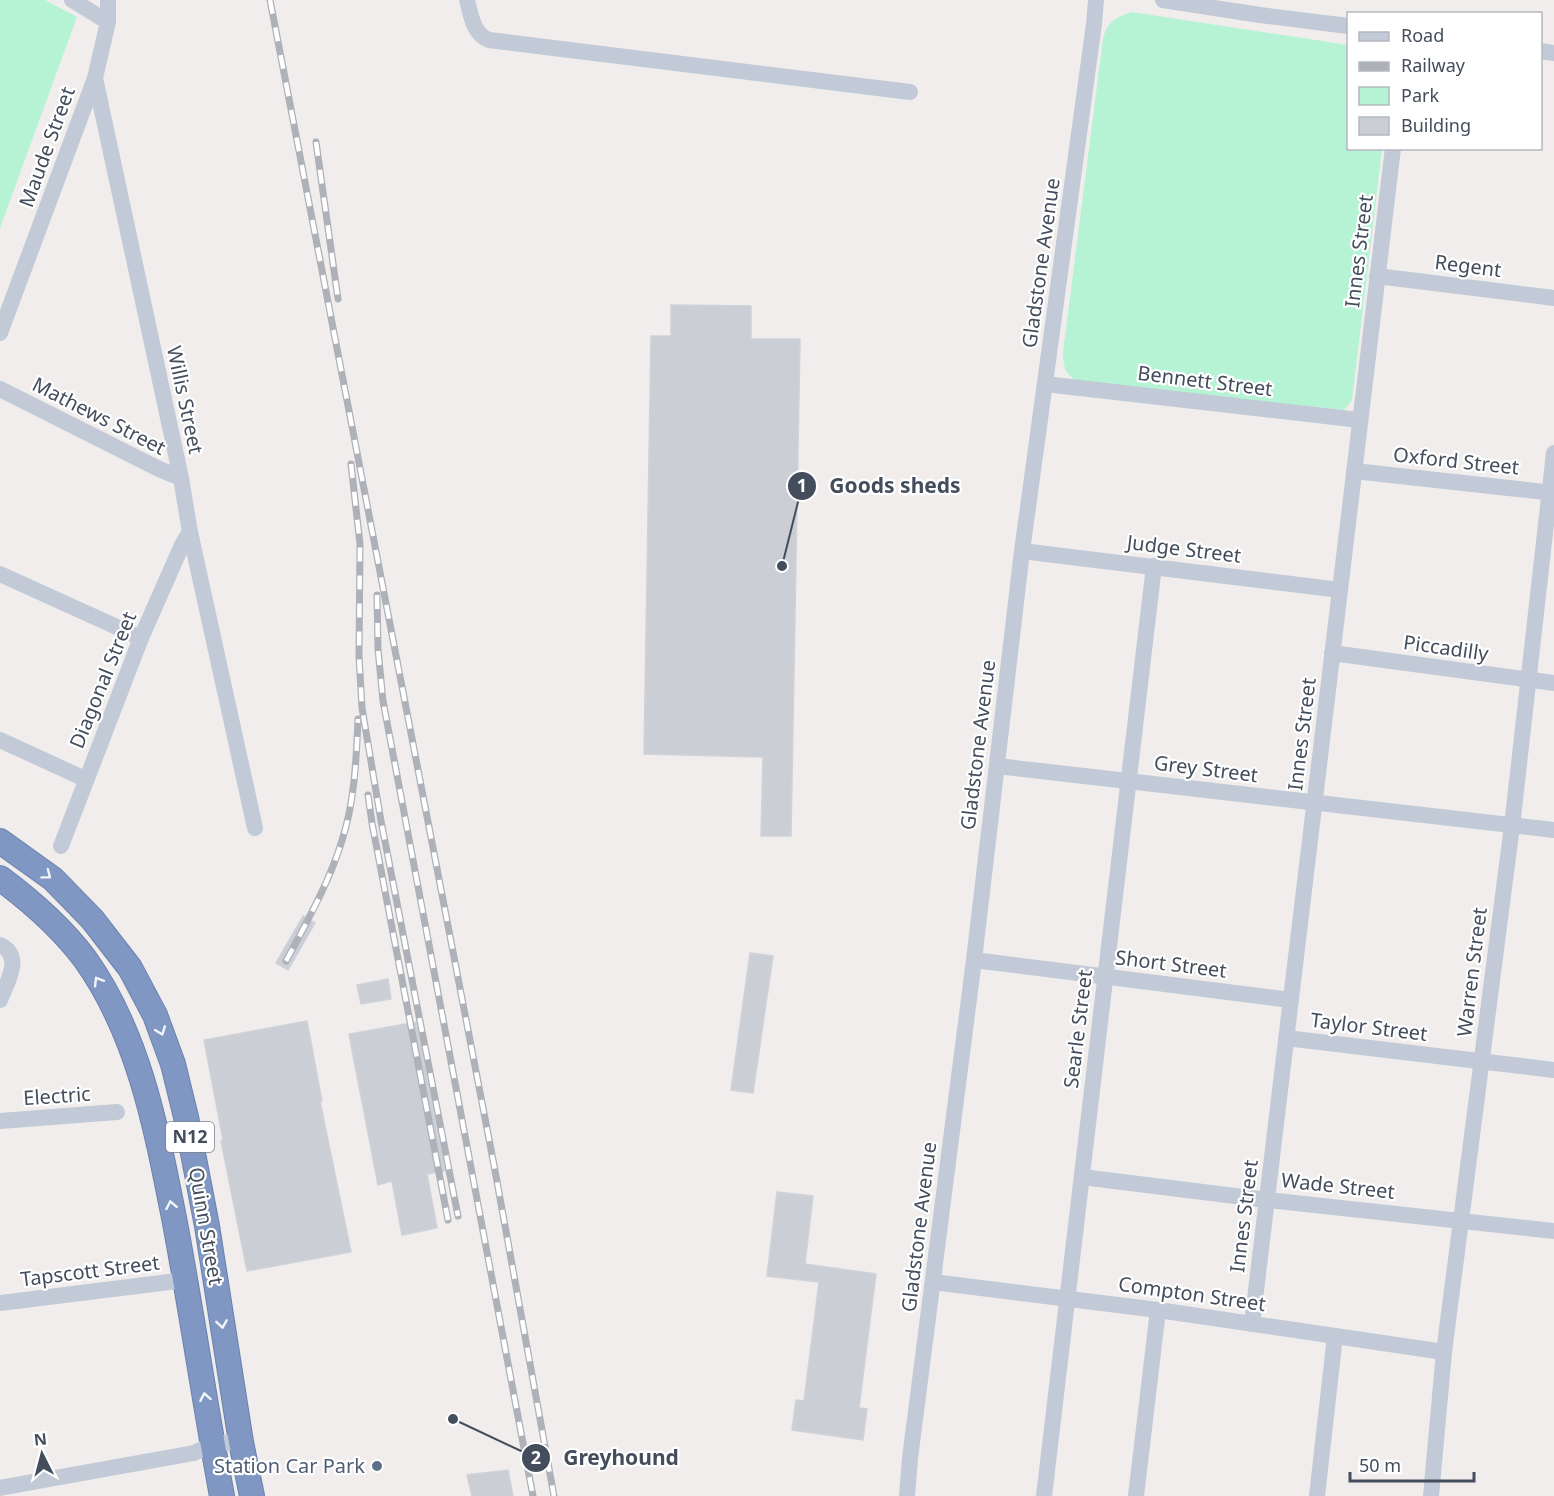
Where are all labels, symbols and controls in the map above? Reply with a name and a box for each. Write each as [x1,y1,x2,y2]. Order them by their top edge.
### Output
legend [1347,12,1542,150]
text: Road [1401,23,1444,47]
text: Railway [1401,53,1466,77]
street label: Maude Street [12,83,81,211]
text: Park [1401,83,1439,107]
text: Building [1401,113,1471,137]
street label: Gladstone Avenue [1015,176,1066,350]
street label: Innes Street [1338,193,1379,309]
street label: Regent [1433,248,1503,283]
street label: Willis Street [161,343,210,456]
street label: Bennett Street [1136,359,1274,402]
street label: Mathews Street [28,370,170,461]
street label: Oxford Street [1392,440,1520,481]
callout: Goods sheds [787,466,973,505]
text: Goods sheds [829,471,961,499]
text: 1 [797,473,807,497]
street label: Judge Street [1123,528,1243,569]
street label: Diagonal Street [63,607,142,752]
street label: Piccadilly [1402,628,1491,667]
street label: Gladstone Avenue [954,658,1001,832]
street label: Innes Street [1281,676,1322,792]
street label: Grey Street [1153,749,1260,788]
one-way arrow [41,868,52,879]
street label: Warren Street [1450,906,1493,1038]
street label: Short Street [1114,943,1228,984]
street label: Searle Street [1057,968,1098,1090]
one-way arrow [94,977,105,987]
street label: Taylor Street [1309,1006,1429,1047]
one-way arrow [154,1025,166,1036]
street label: Electric [22,1080,92,1111]
road number: N12 [166,1122,214,1152]
street label: Gladstone Avenue [895,1140,942,1314]
street label: Innes Street [1223,1158,1264,1274]
street label: Quinn Street [183,1165,230,1287]
street label: Wade Street [1280,1166,1396,1205]
one-way arrow [165,1200,178,1210]
street label: Tapscott Street [19,1249,161,1292]
street label: Compton Street [1117,1270,1267,1317]
one-way arrow [216,1320,228,1329]
one-way arrow [199,1392,212,1402]
north arrow [12,1424,72,1484]
text: N [33,1427,48,1451]
callout: Greyhound [521,1438,691,1477]
text: Greyhound [563,1443,679,1471]
text: 2 [531,1445,541,1469]
scale bar [1350,1445,1474,1483]
place label: Station Car Park [214,1452,365,1479]
text: 50 m [1359,1453,1401,1477]
marker: Station Car Park [370,1459,384,1473]

